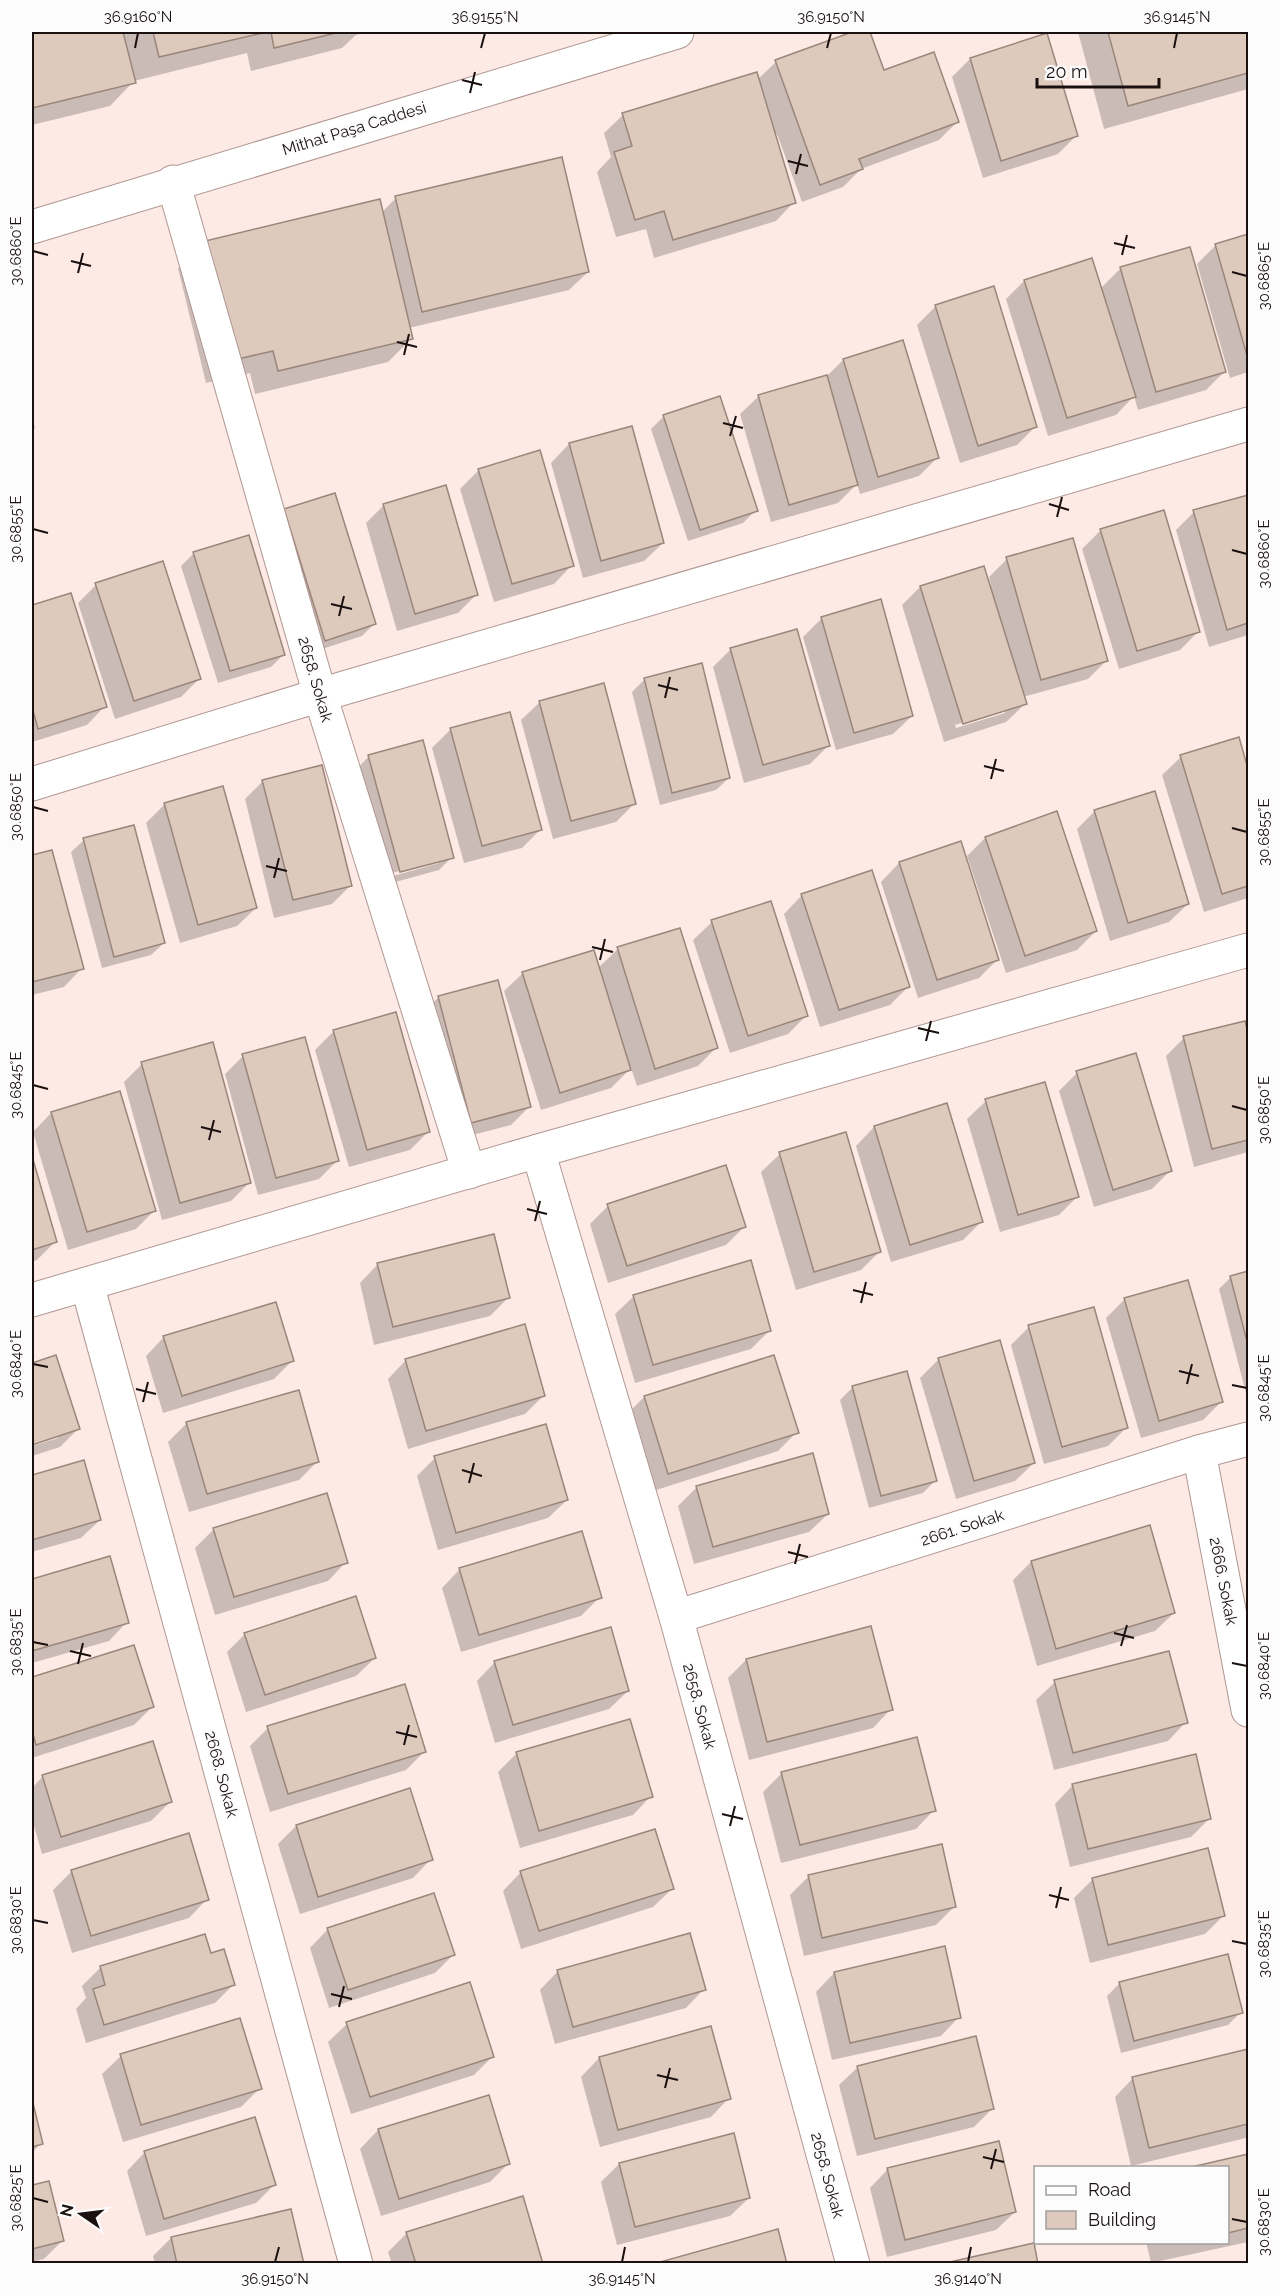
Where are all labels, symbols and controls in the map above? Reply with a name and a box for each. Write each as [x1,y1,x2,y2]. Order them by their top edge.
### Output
text: 36.9160°N [104,8,172,26]
text: 36.9155°N [451,8,519,26]
text: 36.9150°N [797,8,865,26]
text: 36.9145°N [1143,8,1211,26]
scale bar [1037,51,1158,89]
text: 20 m [1046,61,1088,82]
street label: Mithat Paşa Caddesi [280,98,428,159]
text: 30.6860°E [7,216,25,286]
text: 30.6865°E [1255,242,1273,310]
text: 30.6855°E [7,495,25,563]
text: 30.6860°E [1255,519,1273,589]
street label: 2658. Sokak [294,634,337,725]
text: 30.6850°E [7,773,25,841]
text: 30.6855°E [1255,798,1273,866]
text: 30.6845°E [7,1051,25,1119]
text: 30.6850°E [1255,1076,1273,1144]
text: 30.6840°E [7,1330,25,1398]
text: 30.6845°E [1255,1354,1273,1422]
street label: 2661. Sokak [918,1505,1007,1550]
street label: 2666. Sokak [1206,1535,1241,1627]
text: 30.6835°E [7,1608,25,1676]
text: 30.6840°E [1255,1632,1273,1700]
street label: 2658. Sokak [679,1661,720,1752]
street label: 2668. Sokak [201,1729,242,1820]
text: 30.6830°E [7,1886,25,1954]
text: 30.6835°E [1255,1910,1273,1978]
street label: 2658. Sokak [807,2130,848,2221]
text: 30.6825°E [7,2164,25,2232]
legend [1034,2166,1229,2244]
text: Road [1088,2179,1131,2200]
north arrow [51,2184,111,2244]
text: 30.6830°E [1255,2188,1273,2256]
text: N [56,2202,78,2219]
text: Building [1088,2209,1156,2230]
text: 36.9150°N [241,2270,309,2288]
text: 36.9145°N [588,2270,656,2288]
text: 36.9140°N [934,2270,1002,2288]

